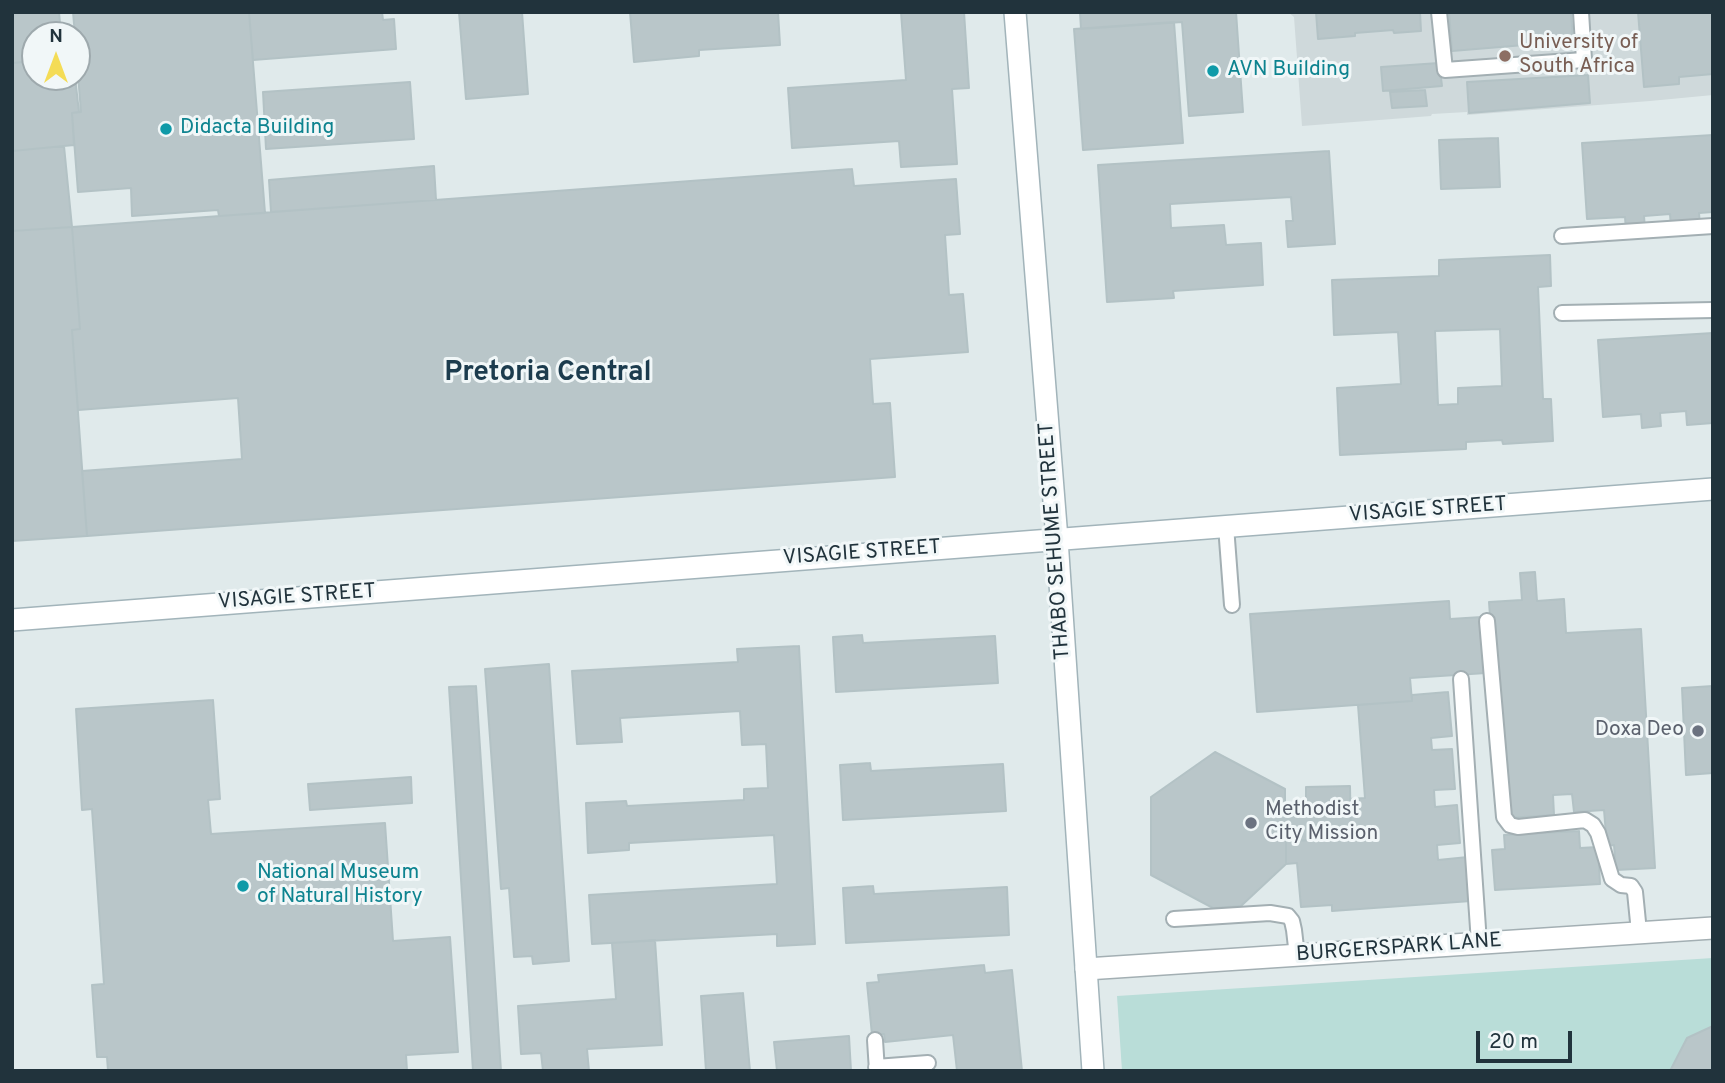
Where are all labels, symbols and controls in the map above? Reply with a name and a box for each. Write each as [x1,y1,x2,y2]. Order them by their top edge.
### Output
north arrow [21,21,91,91]
text: N [49,25,63,49]
place label: University of South Africa [1519,31,1638,81]
marker: University of South Africa [1497,48,1513,64]
place label: AVN Building [1227,58,1350,84]
marker: AVN Building [1205,63,1221,79]
place label: Didacta Building [180,116,334,142]
marker: Didacta Building [158,121,174,137]
district label: Pretoria Central [444,357,652,391]
street label: THABO SEHUME STREET [1035,421,1077,661]
street label: VISAGIE STREET [1348,493,1508,529]
street label: VISAGIE STREET [782,536,942,572]
street label: VISAGIE STREET [217,580,377,616]
place label: Doxa Deo [1595,718,1684,744]
marker: Doxa Deo [1690,723,1706,739]
place label: Methodist City Mission [1265,798,1378,848]
marker: Methodist City Mission [1243,815,1259,831]
place label: National Museum of Natural History [257,861,423,911]
marker: National Museum of Natural History [235,878,251,894]
street label: BURGERSPARK LANE [1295,929,1503,969]
scale bar [1480,1016,1576,1060]
text: 20 m [1489,1029,1538,1056]

